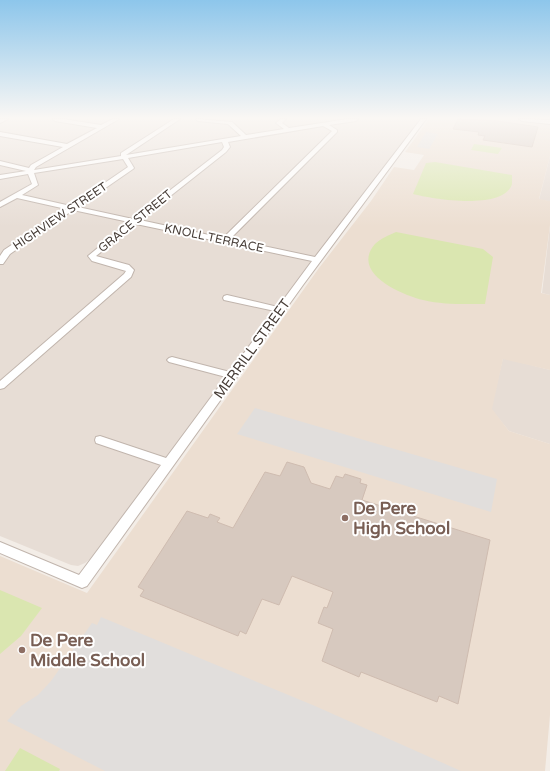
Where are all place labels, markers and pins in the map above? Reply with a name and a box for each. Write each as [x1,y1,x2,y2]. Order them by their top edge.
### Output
place label: De Pere High School [353,498,450,539]
marker: De Pere High School [340,513,350,523]
place label: De Pere Middle School [30,630,145,671]
marker: De Pere Middle School [17,645,27,655]

